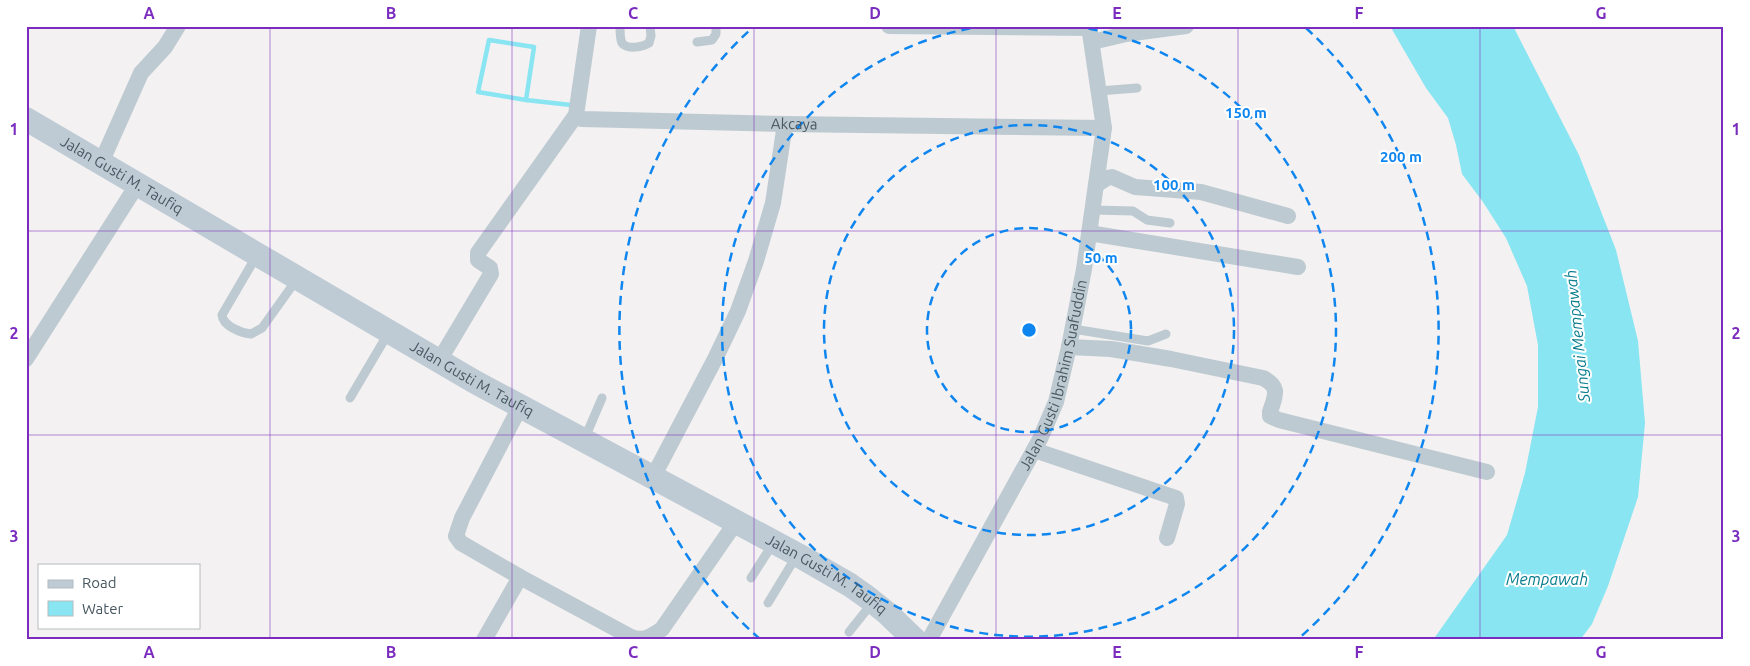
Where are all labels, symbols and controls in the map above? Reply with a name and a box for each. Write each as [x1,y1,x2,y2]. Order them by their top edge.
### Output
text: A [143,4,155,22]
text: B [386,4,396,22]
text: C [628,4,638,22]
text: D [869,4,881,22]
text: E [1112,4,1122,22]
text: F [1355,4,1364,22]
text: G [1595,4,1607,22]
text: 150 m [1225,104,1267,121]
street label: Akcaya [771,115,818,132]
text: 1 [9,120,19,138]
text: 1 [1731,120,1741,138]
street label: Jalan Gusti M. Taufiq [58,132,186,217]
text: 200 m [1380,148,1422,165]
text: 100 m [1153,176,1195,193]
text: 50 m [1084,249,1118,266]
water label: Sungai Mempawah [1561,269,1593,404]
street label: Jalan Gusti Ibrahim Suafuddin [1015,278,1090,473]
centre of rings [1020,321,1038,339]
text: 2 [9,324,19,342]
text: 2 [1731,324,1741,342]
street label: Jalan Gusti M. Taufiq [407,337,537,420]
text: 3 [9,527,19,545]
text: 3 [1731,527,1741,545]
street label: Jalan Gusti M. Taufiq [763,530,891,618]
legend [38,564,200,628]
water label: Mempawah [1506,570,1588,588]
text: Road [82,574,117,591]
text: Water [82,600,123,617]
text: A [143,643,155,661]
text: B [386,643,396,661]
text: C [628,643,638,661]
text: D [869,643,881,661]
text: E [1112,643,1122,661]
text: F [1355,643,1364,661]
text: G [1595,643,1607,661]

